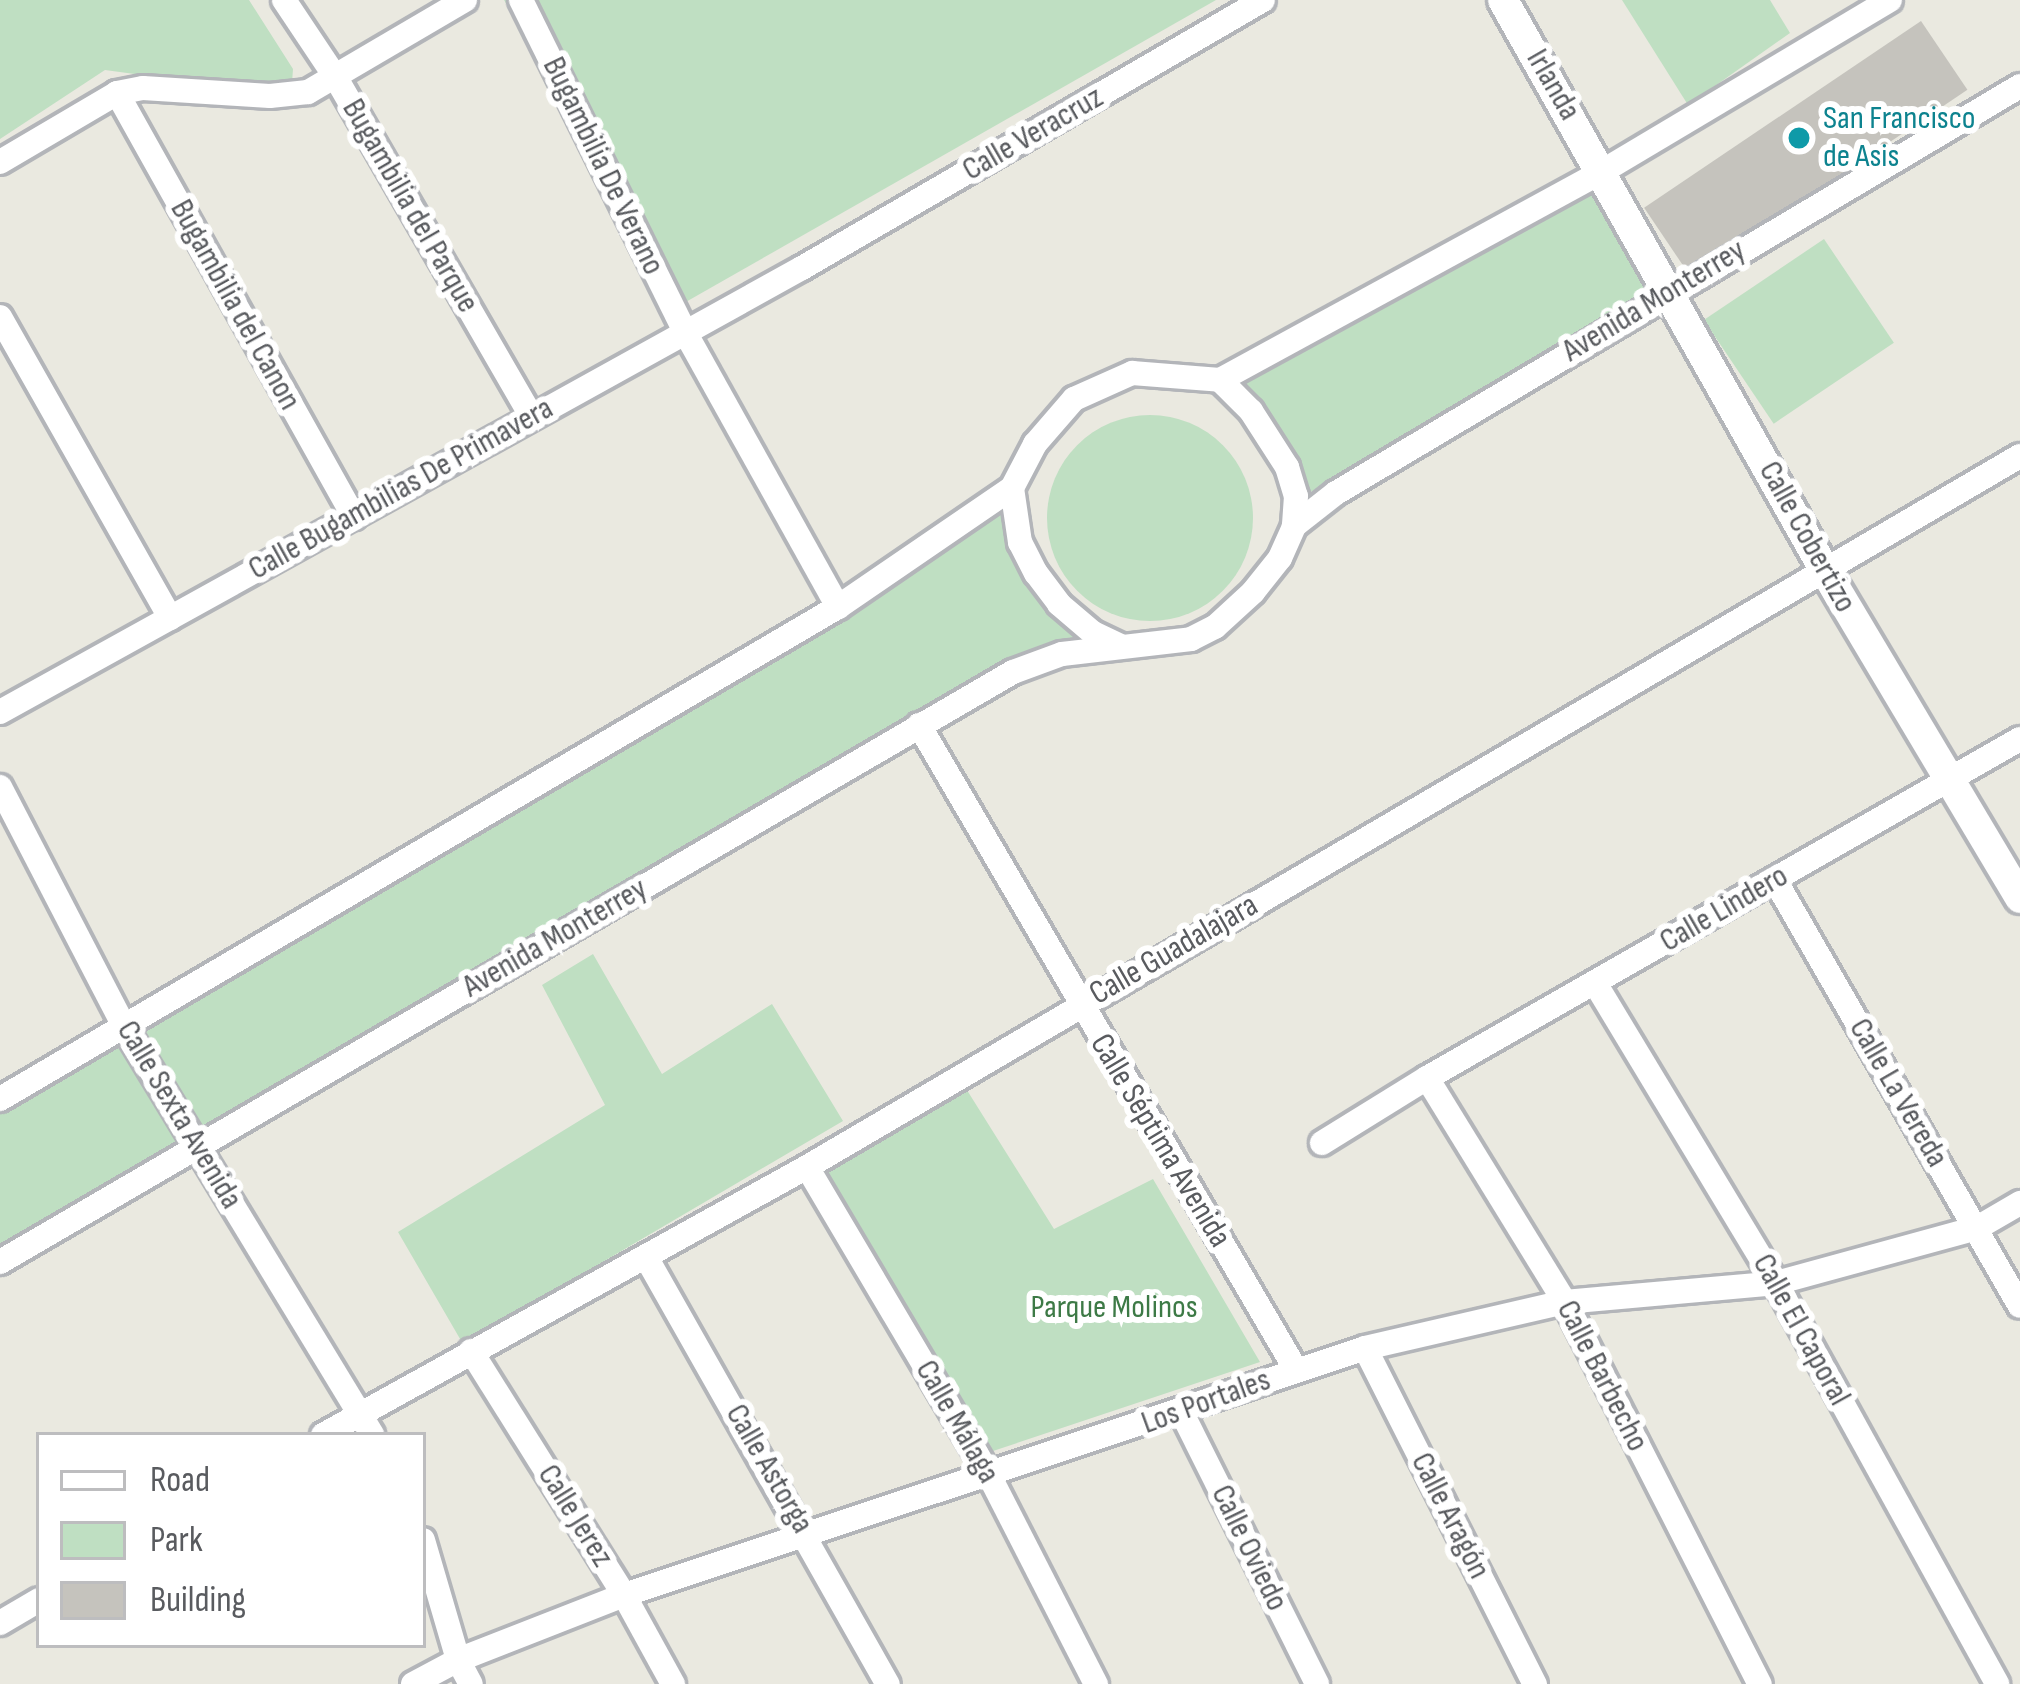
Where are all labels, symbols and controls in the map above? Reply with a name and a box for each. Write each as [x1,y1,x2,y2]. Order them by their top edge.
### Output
street label: Irlanda [1517,42,1589,128]
street label: Bugambilia De Verano [533,51,673,281]
street label: Calle Veracruz [956,78,1110,190]
street label: Bugambilia del Parque [333,92,487,320]
place label: San Francisco de Asis [1823,99,1975,177]
marker: San Francisco de Asis [1786,125,1812,151]
street label: Bugambilia del Canon [161,193,309,417]
street label: Avenida Monterrey [1555,231,1753,371]
street label: Calle Bugambilias De Primavera [242,389,560,589]
street label: Calle Cobertizo [1749,455,1865,619]
street label: Calle Lindero [1653,857,1795,961]
street label: Avenida Monterrey [456,869,654,1007]
street label: Calle Guadalajara [1083,886,1265,1014]
street label: Calle La Vereda [1840,1012,1956,1174]
street label: Calle Sexta Avenida [107,1014,251,1216]
street label: Calle Séptima Avenida [1081,1027,1239,1255]
street label: Calle El Caporal [1743,1247,1859,1413]
park label: Parque Molinos [1030,1288,1198,1328]
street label: Calle Barbecho [1547,1294,1657,1458]
street label: Calle Málaga [906,1353,1008,1491]
street label: Los Portales [1136,1360,1276,1444]
street label: Calle Astorga [716,1397,822,1541]
legend [36,1432,426,1648]
street label: Calle Aragón [1401,1446,1499,1586]
street label: Calle Jerez [528,1458,622,1574]
text: Road [150,1459,210,1502]
street label: Calle Oviedo [1202,1479,1296,1617]
text: Park [150,1519,203,1562]
text: Building [150,1579,246,1622]

